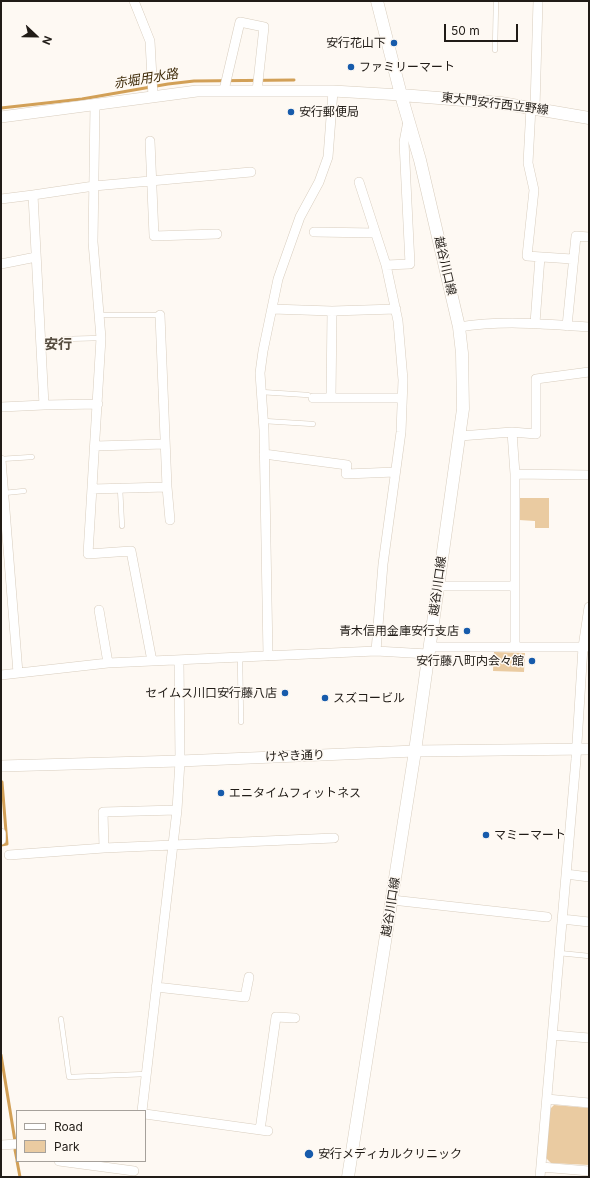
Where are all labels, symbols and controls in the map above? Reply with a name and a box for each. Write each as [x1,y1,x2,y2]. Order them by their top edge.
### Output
north arrow [16,16,56,56]
scale bar [446,16,520,42]
text: 50 m [451,23,480,38]
text: N [39,34,55,47]
place label: 安行花山下 [326,36,386,50]
marker: 安行花山下 [389,38,399,48]
place label: ファミリーマート [359,60,455,74]
marker: ファミリーマート [346,62,356,72]
water label: 赤堀用水路 [113,66,179,92]
street label: 東大門安行西立野線 [441,90,549,118]
place label: 安行郵便局 [299,105,359,119]
marker: 安行郵便局 [286,107,296,117]
street label: 越谷川口線 [431,235,459,297]
district label: 安行 [44,337,72,353]
street label: 越谷川口線 [427,555,449,617]
place label: 青木信用金庫安行支店 [339,624,459,638]
marker: 青木信用金庫安行支店 [462,626,472,636]
place label: 安行藤八町内会々館 [416,654,524,668]
marker: 安行藤八町内会々館 [527,656,537,666]
place label: セイムス川口安行藤八店 [145,686,277,700]
marker: セイムス川口安行藤八店 [280,688,290,698]
place label: スズコービル [333,691,405,705]
marker: スズコービル [320,693,330,703]
street label: けやき通り [265,748,325,764]
place label: エニタイムフィットネス [229,786,361,800]
marker: エニタイムフィットネス [216,788,226,798]
place label: マミーマート [494,828,566,842]
marker: マミーマート [481,830,491,840]
street label: 越谷川口線 [379,876,403,938]
legend [16,1110,146,1162]
text: Road [54,1119,83,1134]
text: Park [54,1139,80,1154]
place label: 安行メディカルクリニック [318,1147,462,1161]
marker: 安行メディカルクリニック [303,1148,315,1160]

